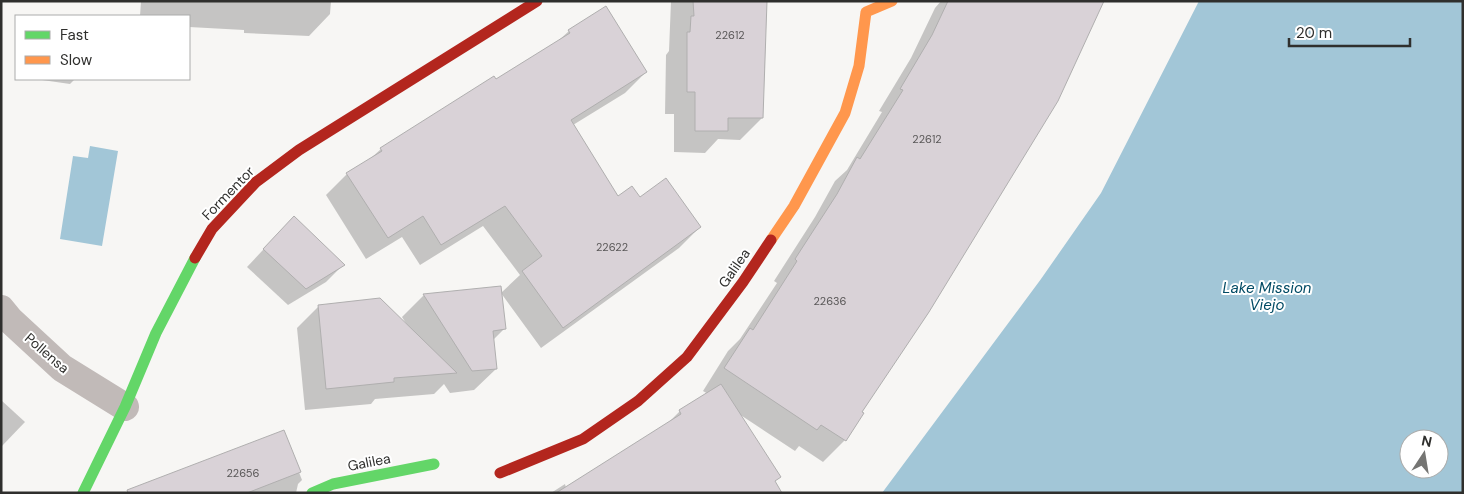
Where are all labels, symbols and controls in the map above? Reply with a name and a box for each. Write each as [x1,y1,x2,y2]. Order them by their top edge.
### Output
legend [15,15,190,80]
scale bar [1289,15,1410,47]
text: 20 m [1296,23,1332,43]
text: Fast [60,25,89,45]
house number: 22612 [715,28,745,42]
text: Slow [60,50,93,70]
house number: 22612 [912,132,942,146]
street label: Formentor [198,162,258,224]
house number: 22622 [596,240,628,254]
street label: Galilea [714,245,754,291]
water label: Lake Mission Viejo [1223,278,1312,315]
house number: 22636 [814,294,847,308]
street label: Pollensa [21,329,73,377]
north arrow [1399,429,1449,479]
text: N [1420,431,1434,451]
street label: Galilea [346,449,392,475]
house number: 22656 [227,466,260,480]

